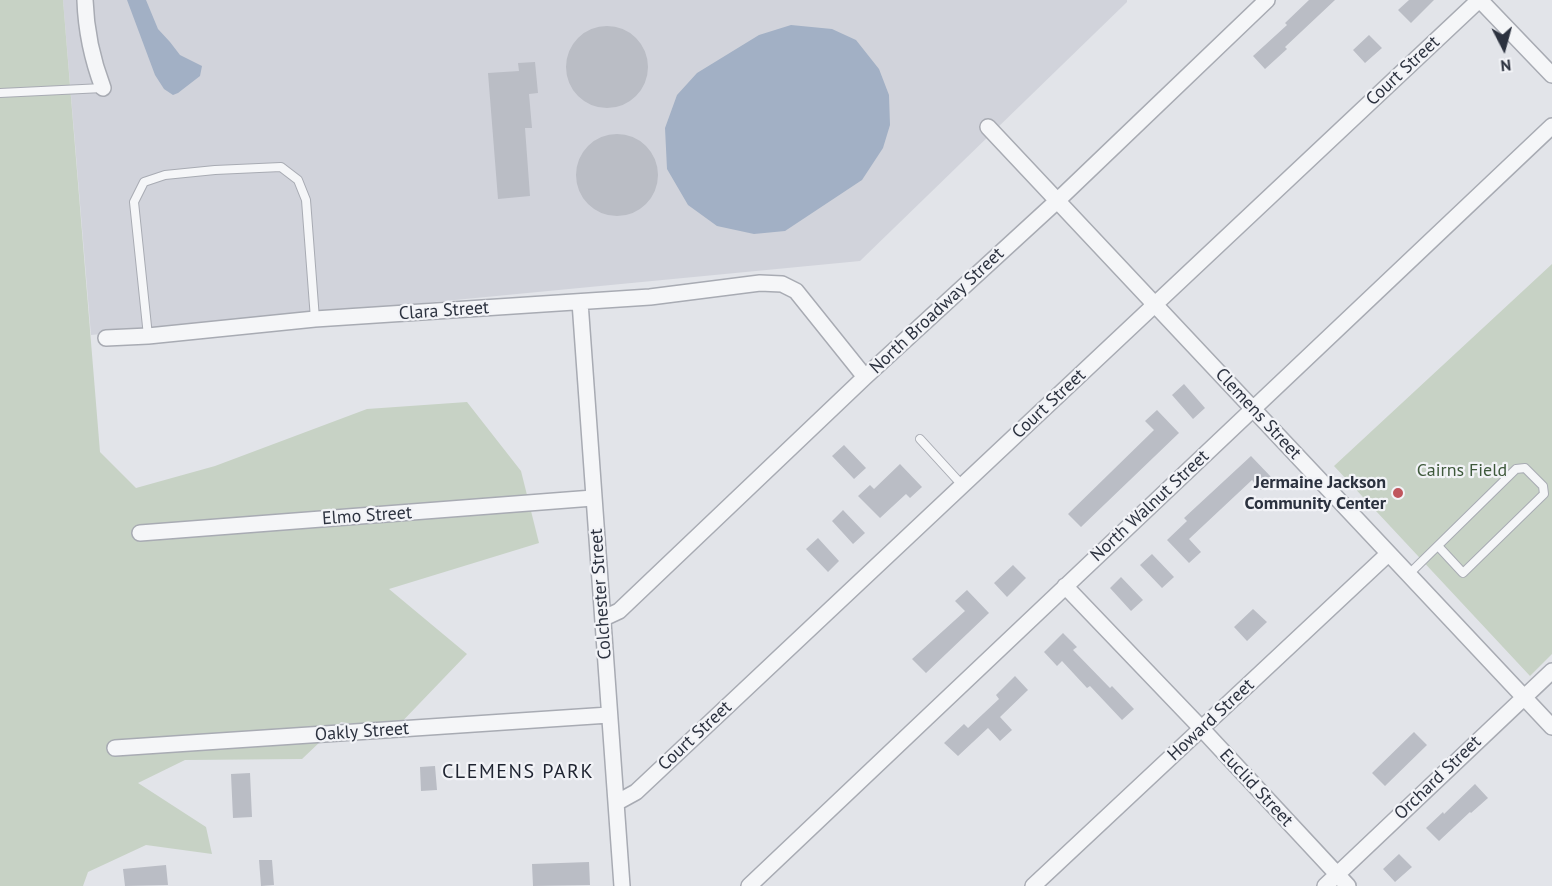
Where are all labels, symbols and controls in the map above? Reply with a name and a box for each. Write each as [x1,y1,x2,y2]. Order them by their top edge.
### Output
north arrow [1474,18,1534,78]
street label: Court Street [1362,32,1444,110]
text: N [1500,55,1512,76]
street label: North Broadway Street [865,243,1009,379]
street label: Clara Street [398,297,490,325]
street label: Clemens Street [1210,364,1306,464]
street label: Court Street [1008,365,1090,443]
street label: North Walnut Street [1086,446,1214,566]
park label: Cairns Field [1417,460,1507,482]
place label: Jermaine Jackson Community Center [1245,472,1386,514]
marker: Jermaine Jackson Community Center [1391,486,1405,500]
street label: Elmo Street [321,502,413,530]
street label: Colchester Street [586,528,616,660]
street label: Howard Street [1163,674,1259,766]
street label: Court Street [654,697,736,775]
street label: Oakly Street [314,718,410,746]
street label: Orchard Street [1390,731,1486,825]
street label: Euclid Street [1215,745,1297,831]
district label: CLEMENS PARK [442,760,594,784]

